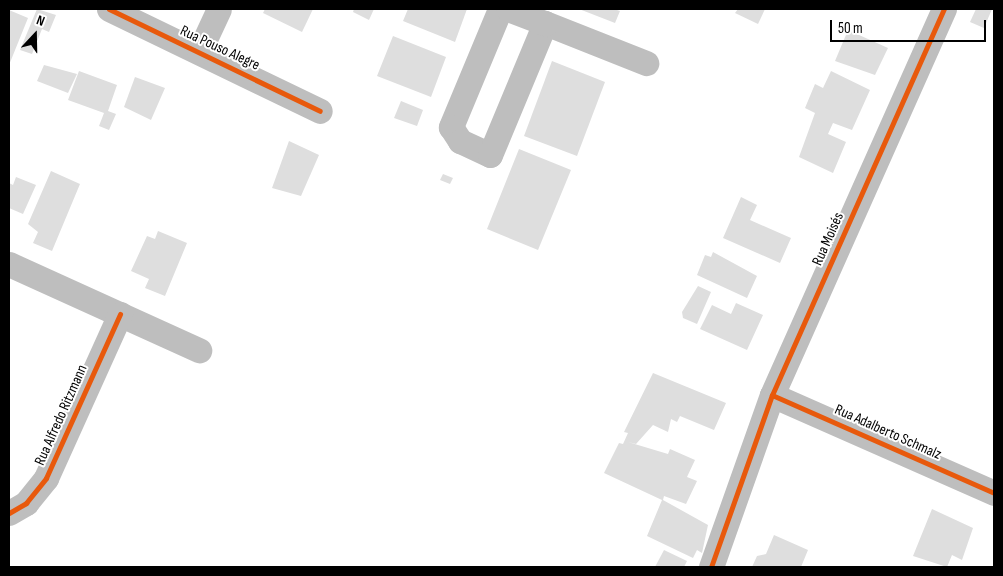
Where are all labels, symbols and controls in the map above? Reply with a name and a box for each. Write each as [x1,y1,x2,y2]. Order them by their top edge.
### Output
north arrow [10,10,60,60]
scale bar [833,10,989,42]
text: N [34,11,47,30]
text: 50 m [838,19,863,38]
street label: Rua Pouso Alegre [177,22,263,74]
street label: Rua Moisés [808,210,848,268]
street label: Rua Alfredo Ritzmann [31,362,91,468]
street label: Rua Adalberto Schmalz [832,400,944,464]

